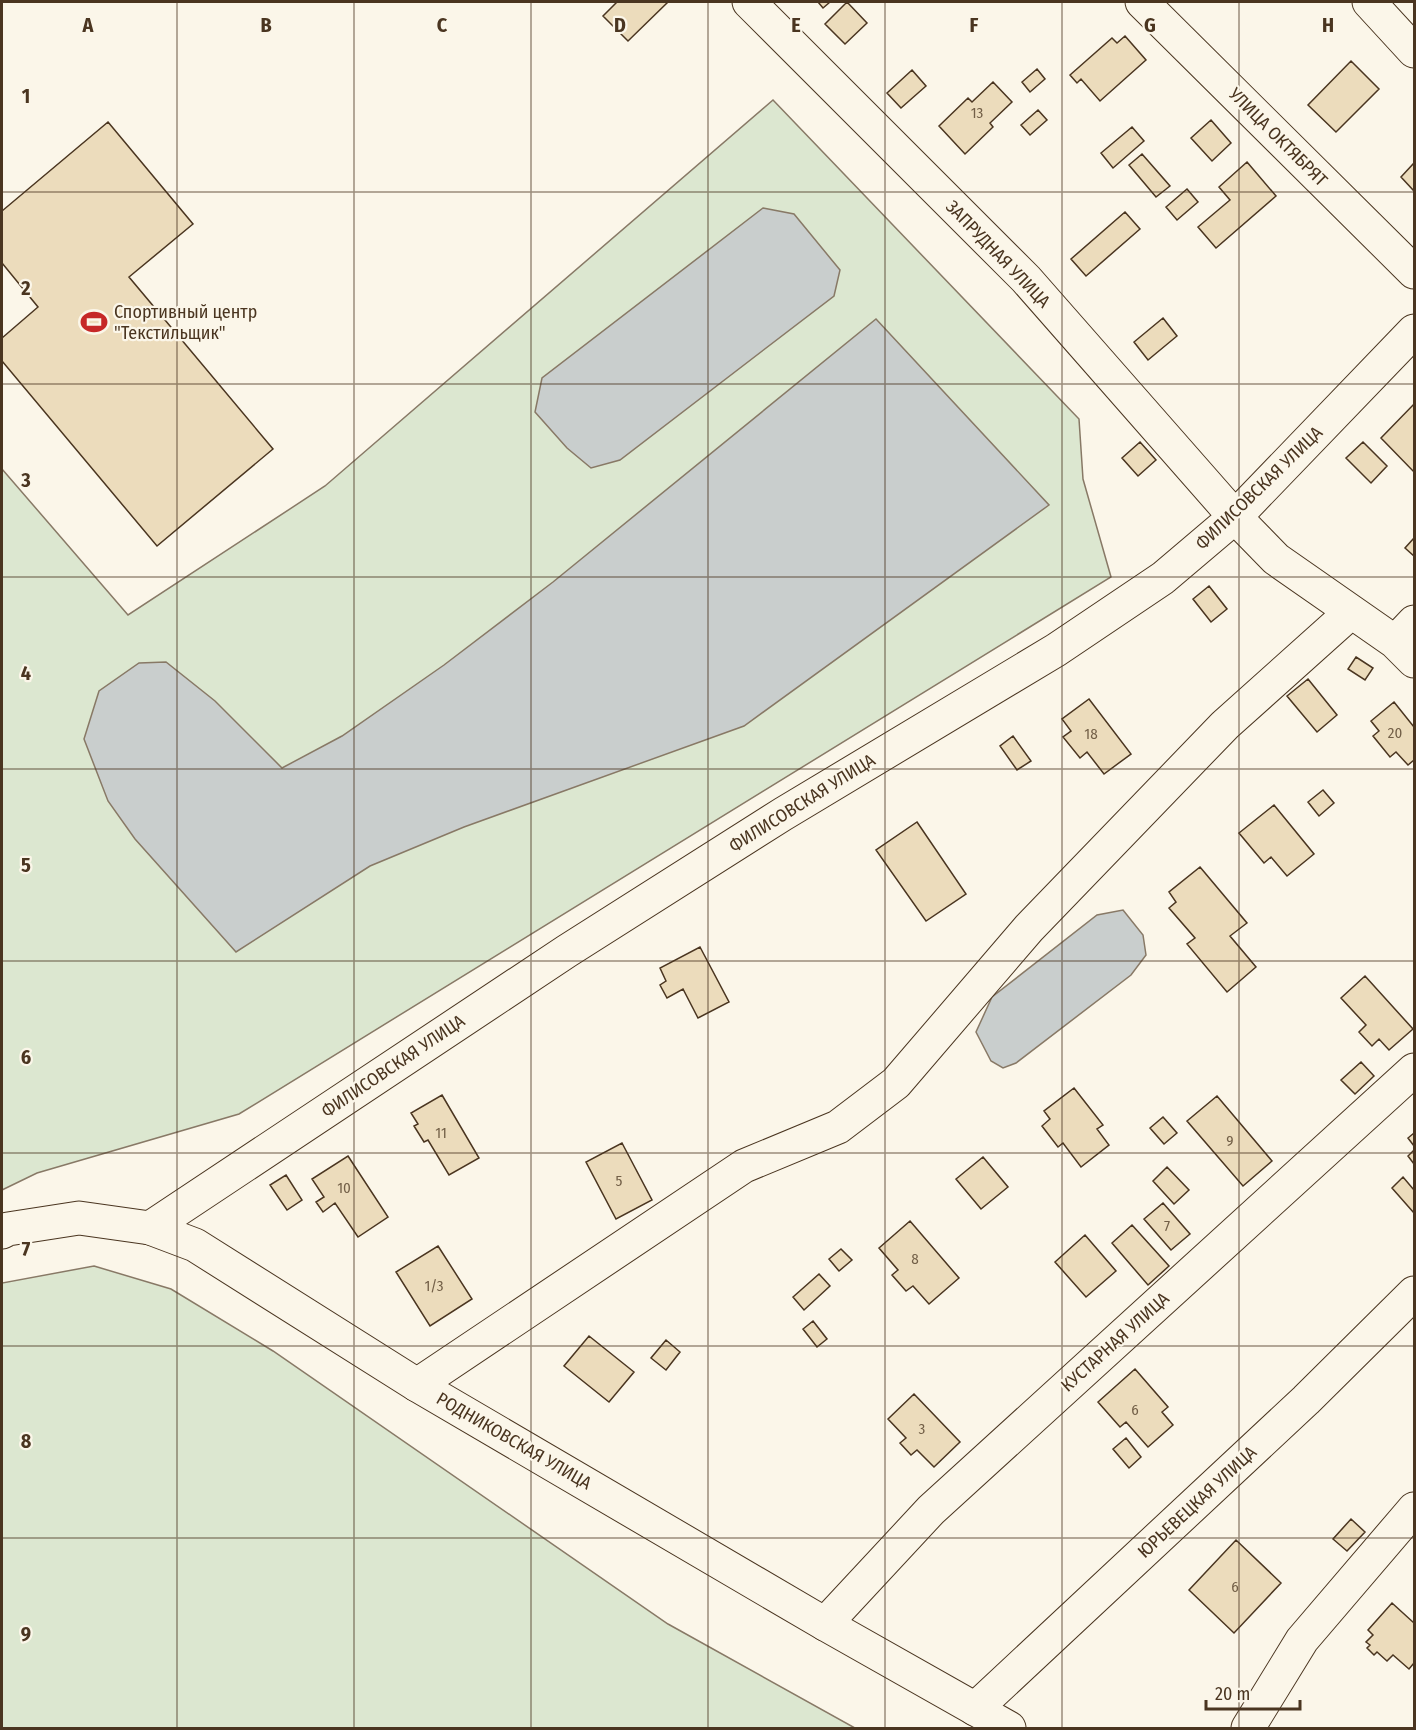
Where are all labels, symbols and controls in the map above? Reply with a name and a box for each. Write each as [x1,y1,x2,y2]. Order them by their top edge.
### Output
text: A [82,13,95,37]
text: B [260,13,272,37]
text: C [437,13,448,37]
text: D [614,13,626,37]
text: E [791,13,801,37]
text: F [970,13,979,37]
text: G [1144,13,1156,37]
text: H [1322,13,1334,37]
street label: УЛИЦА ОКТЯБРЯТ [1223,82,1332,191]
text: 1 [22,84,30,108]
house number: 13 [971,104,984,122]
street label: ЗАПРУДНАЯ УЛИЦА [941,196,1055,313]
text: 2 [20,276,31,300]
place label: Спортивный центр "Текстильщик" [114,301,257,344]
sports icon: Спортивный центр "Текстильщик" [79,307,109,337]
street label: ФИЛИСОВСКАЯ УЛИЦА [1191,421,1328,554]
text: 3 [20,468,31,492]
text: 4 [21,661,31,685]
house number: 20 [1388,724,1402,742]
house number: 18 [1084,725,1098,743]
street label: ФИЛИСОВСКАЯ УЛИЦА [725,749,880,857]
text: 5 [21,853,31,877]
street label: ФИЛИСОВСКАЯ УЛИЦА [317,1010,469,1122]
text: 6 [21,1045,31,1069]
house number: 11 [435,1124,447,1142]
house number: 9 [1226,1132,1234,1150]
house number: 5 [616,1172,623,1190]
house number: 10 [337,1179,351,1197]
house number: 7 [1164,1217,1170,1235]
text: 7 [22,1237,31,1261]
house number: 8 [911,1250,919,1268]
house number: 1/3 [424,1277,444,1295]
street label: КУСТАРНАЯ УЛИЦА [1056,1287,1174,1396]
street label: РОДНИКОВСКАЯ УЛИЦА [433,1388,596,1495]
house number: 6 [1131,1401,1139,1419]
house number: 3 [919,1420,926,1438]
text: 8 [21,1429,32,1453]
street label: ЮРЬЕВЕЦКАЯ УЛИЦА [1133,1441,1261,1563]
house number: 6 [1231,1578,1239,1596]
text: 9 [21,1622,31,1646]
scale bar [1206,1673,1300,1711]
text: 20 m [1215,1683,1250,1705]

